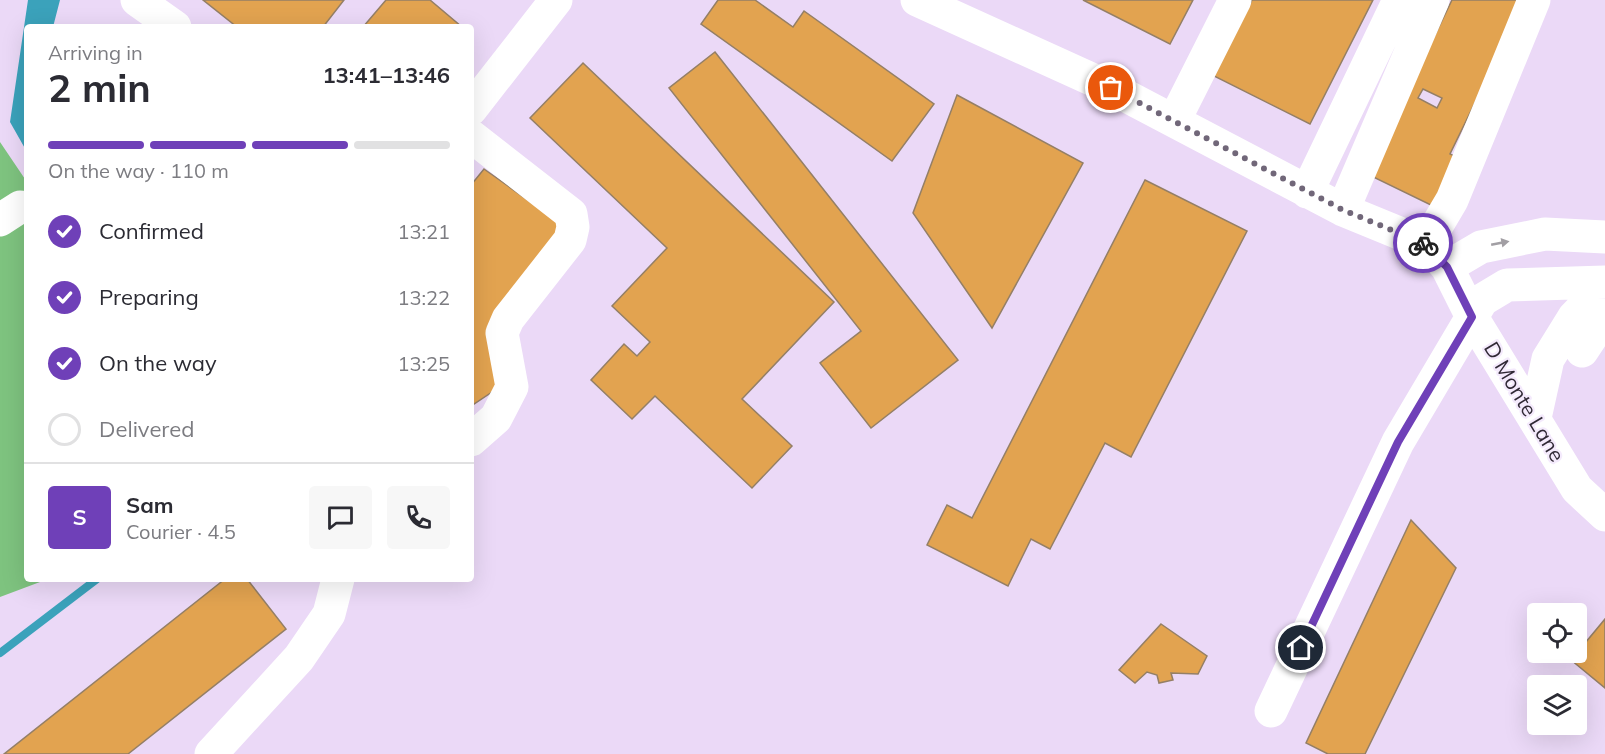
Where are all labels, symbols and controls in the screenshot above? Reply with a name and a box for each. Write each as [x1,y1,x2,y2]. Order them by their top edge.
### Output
text: Arriving in [48,40,143,65]
text: 13:41–13:46 [322,61,450,89]
pin [1085,62,1136,113]
text: 2 min [48,63,151,112]
icon: bag [1094,71,1127,104]
text: On the way · 110 m [48,158,229,183]
courier [1393,213,1453,273]
icon: check [48,215,81,248]
text: Confirmed [99,217,204,245]
text: 13:21 [397,219,450,244]
icon: bike [1407,227,1440,260]
one-way arrow [1490,238,1509,248]
icon: check [48,281,81,314]
text: Preparing [99,283,199,311]
text: 13:22 [397,285,450,310]
street label: D Monte Lane [1479,337,1571,466]
icon: check [48,347,81,380]
text: On the way [99,349,217,377]
text: 13:25 [397,351,450,376]
text: Delivered [99,415,194,443]
button: chat [309,486,372,549]
button: phone [387,486,450,549]
text: Sam [126,491,174,519]
text: S [72,503,87,531]
text: Courier · 4.5 [126,519,236,544]
map controls [1527,603,1587,735]
button: locate [1527,603,1587,663]
pin [1275,622,1326,673]
icon: home [1284,631,1317,664]
button: layers [1527,675,1587,735]

